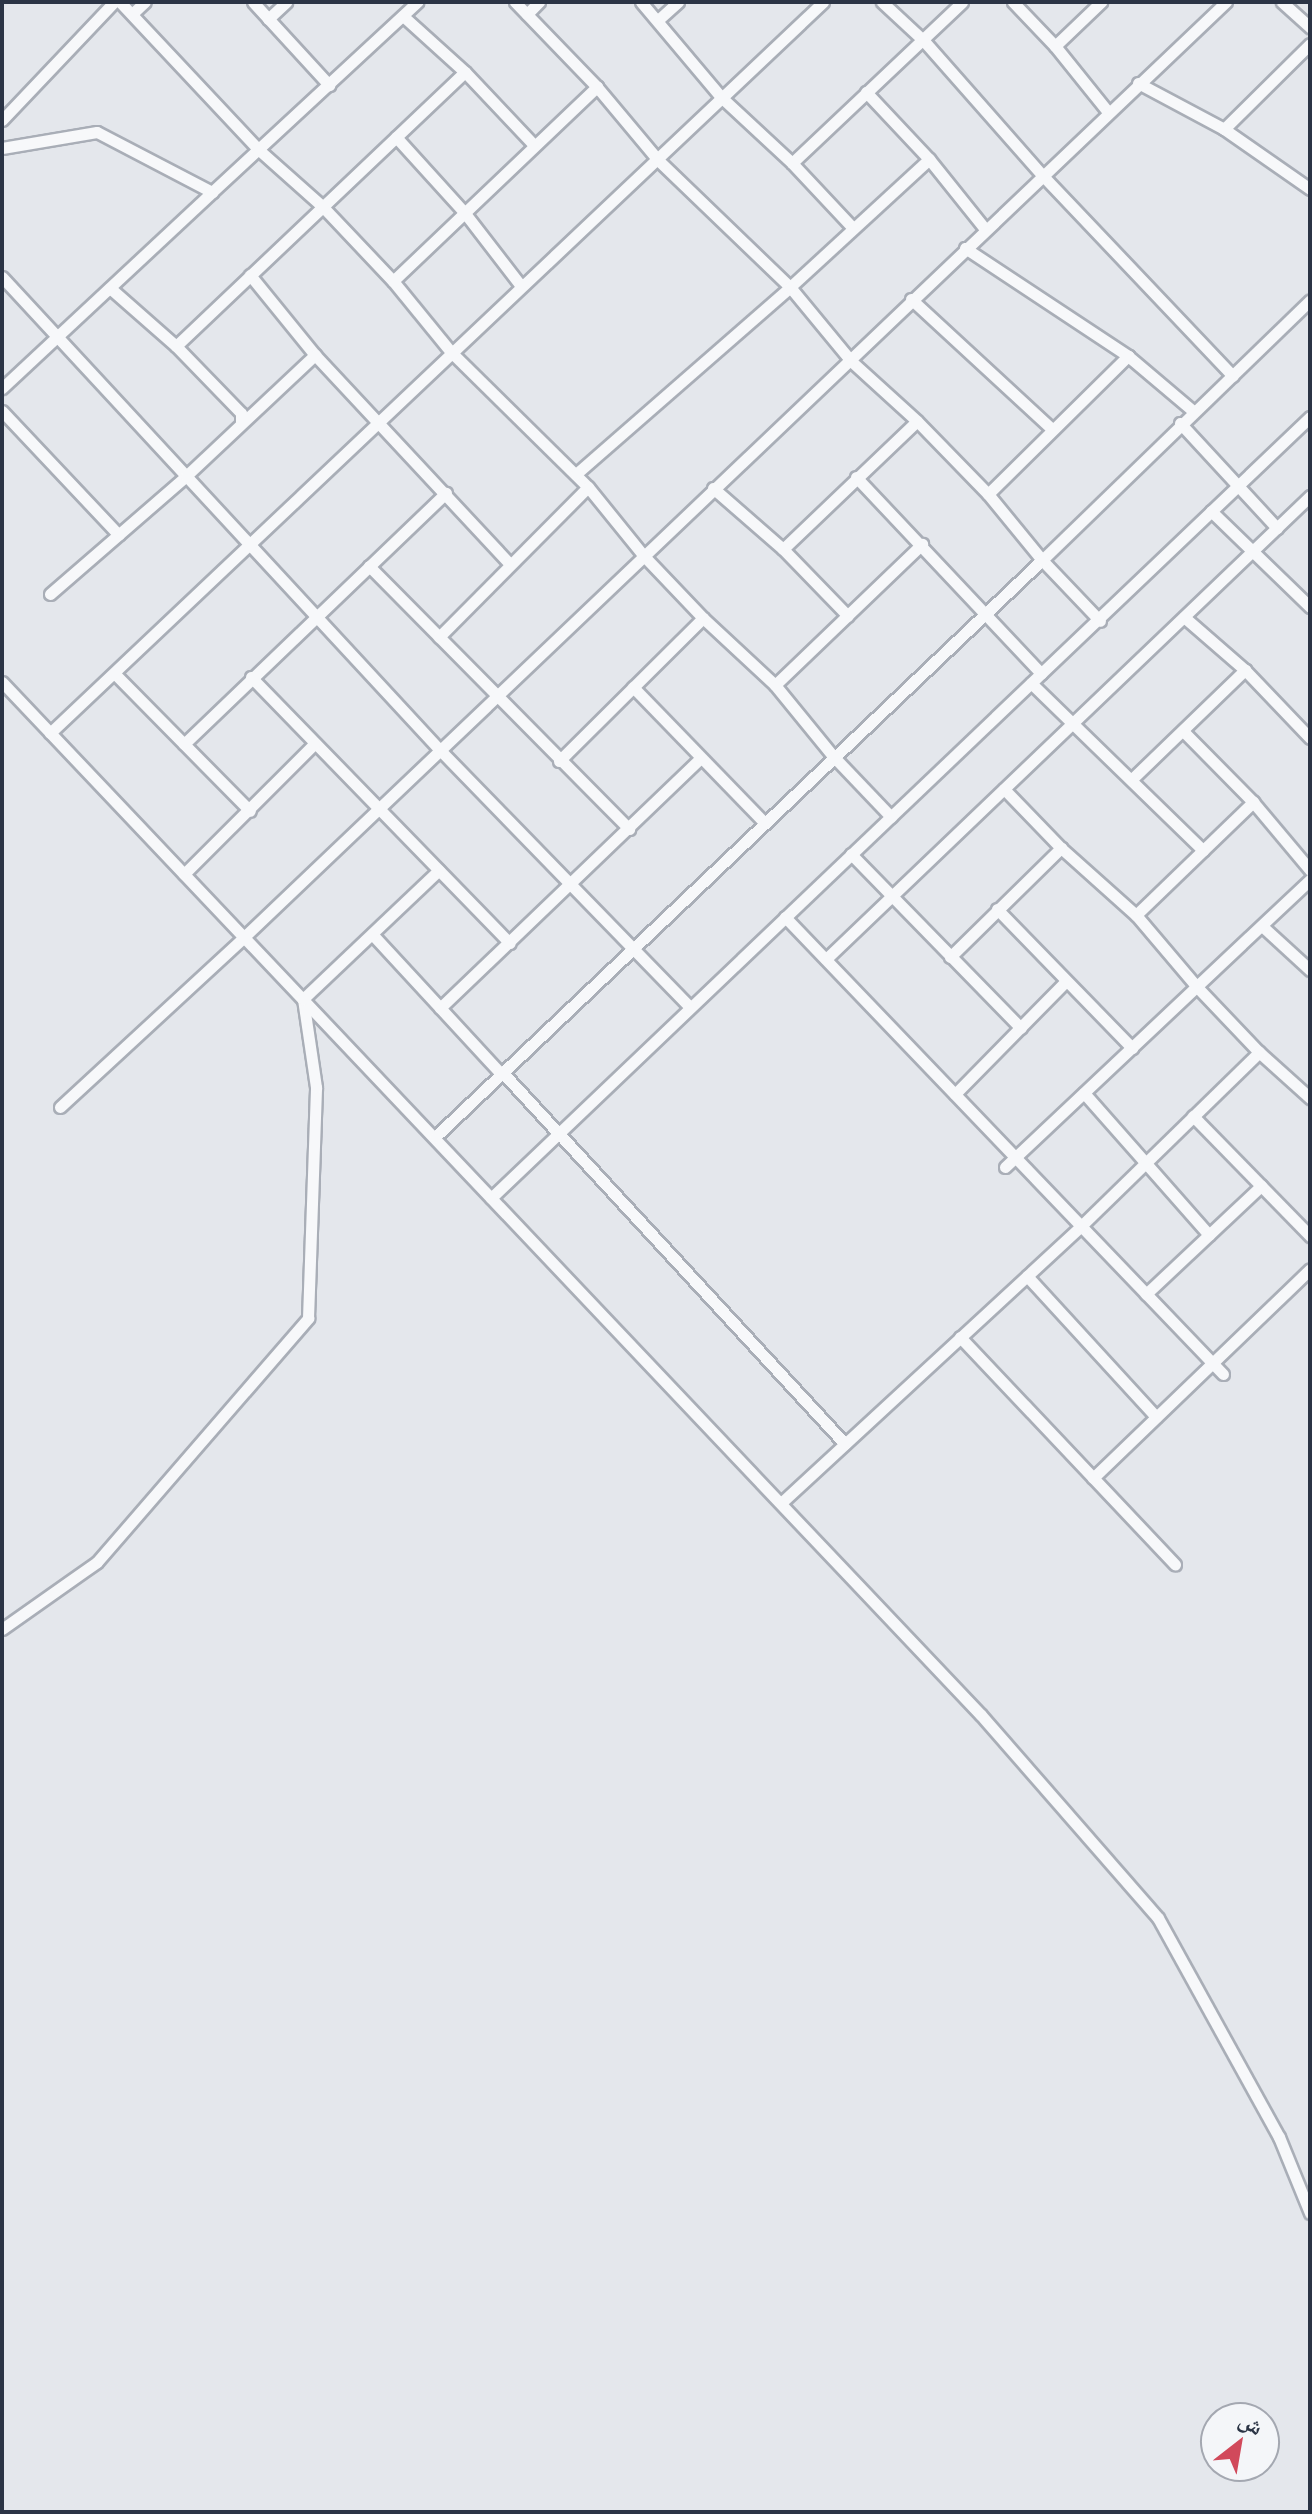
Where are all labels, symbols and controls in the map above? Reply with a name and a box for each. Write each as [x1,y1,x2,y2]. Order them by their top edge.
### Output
north arrow [1200,2402,1280,2482]
text: ش [1234,2405,1269,2441]

